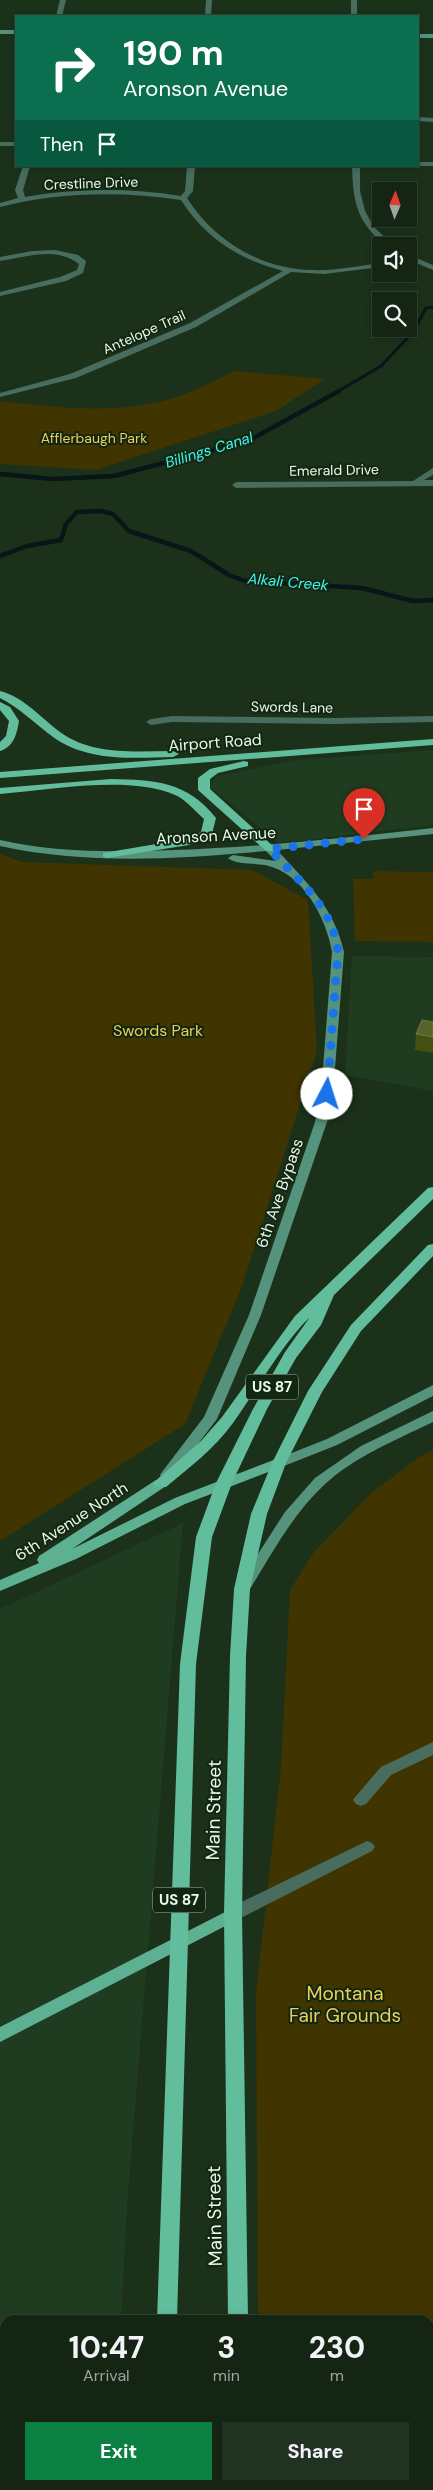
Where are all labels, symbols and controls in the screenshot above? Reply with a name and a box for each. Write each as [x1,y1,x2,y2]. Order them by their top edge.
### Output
text: 190 m [123,30,224,76]
icon: right [40,35,105,100]
text: Aronson Avenue [123,74,288,103]
icon: arrive [93,130,121,158]
text: Then [40,132,83,157]
street label: Crestline Drive [43,172,139,194]
north arrow [372,182,418,228]
map controls [372,182,417,337]
button: sound [372,237,417,282]
button: search [372,292,417,337]
street label: Antelope Trail [100,306,188,358]
water label: Billings Canal [163,427,256,473]
park label: Afflerbaugh Park [41,429,147,447]
street label: Emerald Drive [289,460,379,480]
water label: Alkali Creek [246,568,330,596]
street label: Swords Lane [251,697,333,717]
street label: Airport Road [168,729,262,756]
pin [343,788,385,839]
icon: arrive [350,795,378,823]
street label: Aronson Avenue [155,822,277,849]
park label: Swords Park [113,1020,203,1041]
position arrow [300,1067,352,1119]
street label: 6th Ave Bypass [251,1136,308,1251]
road number: US 87 [246,1374,298,1400]
street label: 6th Avenue North [11,1477,132,1566]
street label: Main Street [200,1759,227,1861]
road number: US 87 [153,1888,205,1912]
park label: Montana Fair Grounds [289,1981,401,2028]
street label: Main Street [201,2165,228,2267]
text: 10:47 [69,2328,144,2367]
text: 3 [217,2328,235,2367]
text: 230 [309,2328,365,2367]
text: Arrival [83,2365,130,2386]
text: min [213,2365,240,2386]
text: m [330,2365,344,2386]
button: Exit [25,2422,212,2480]
button: Share [222,2422,409,2480]

